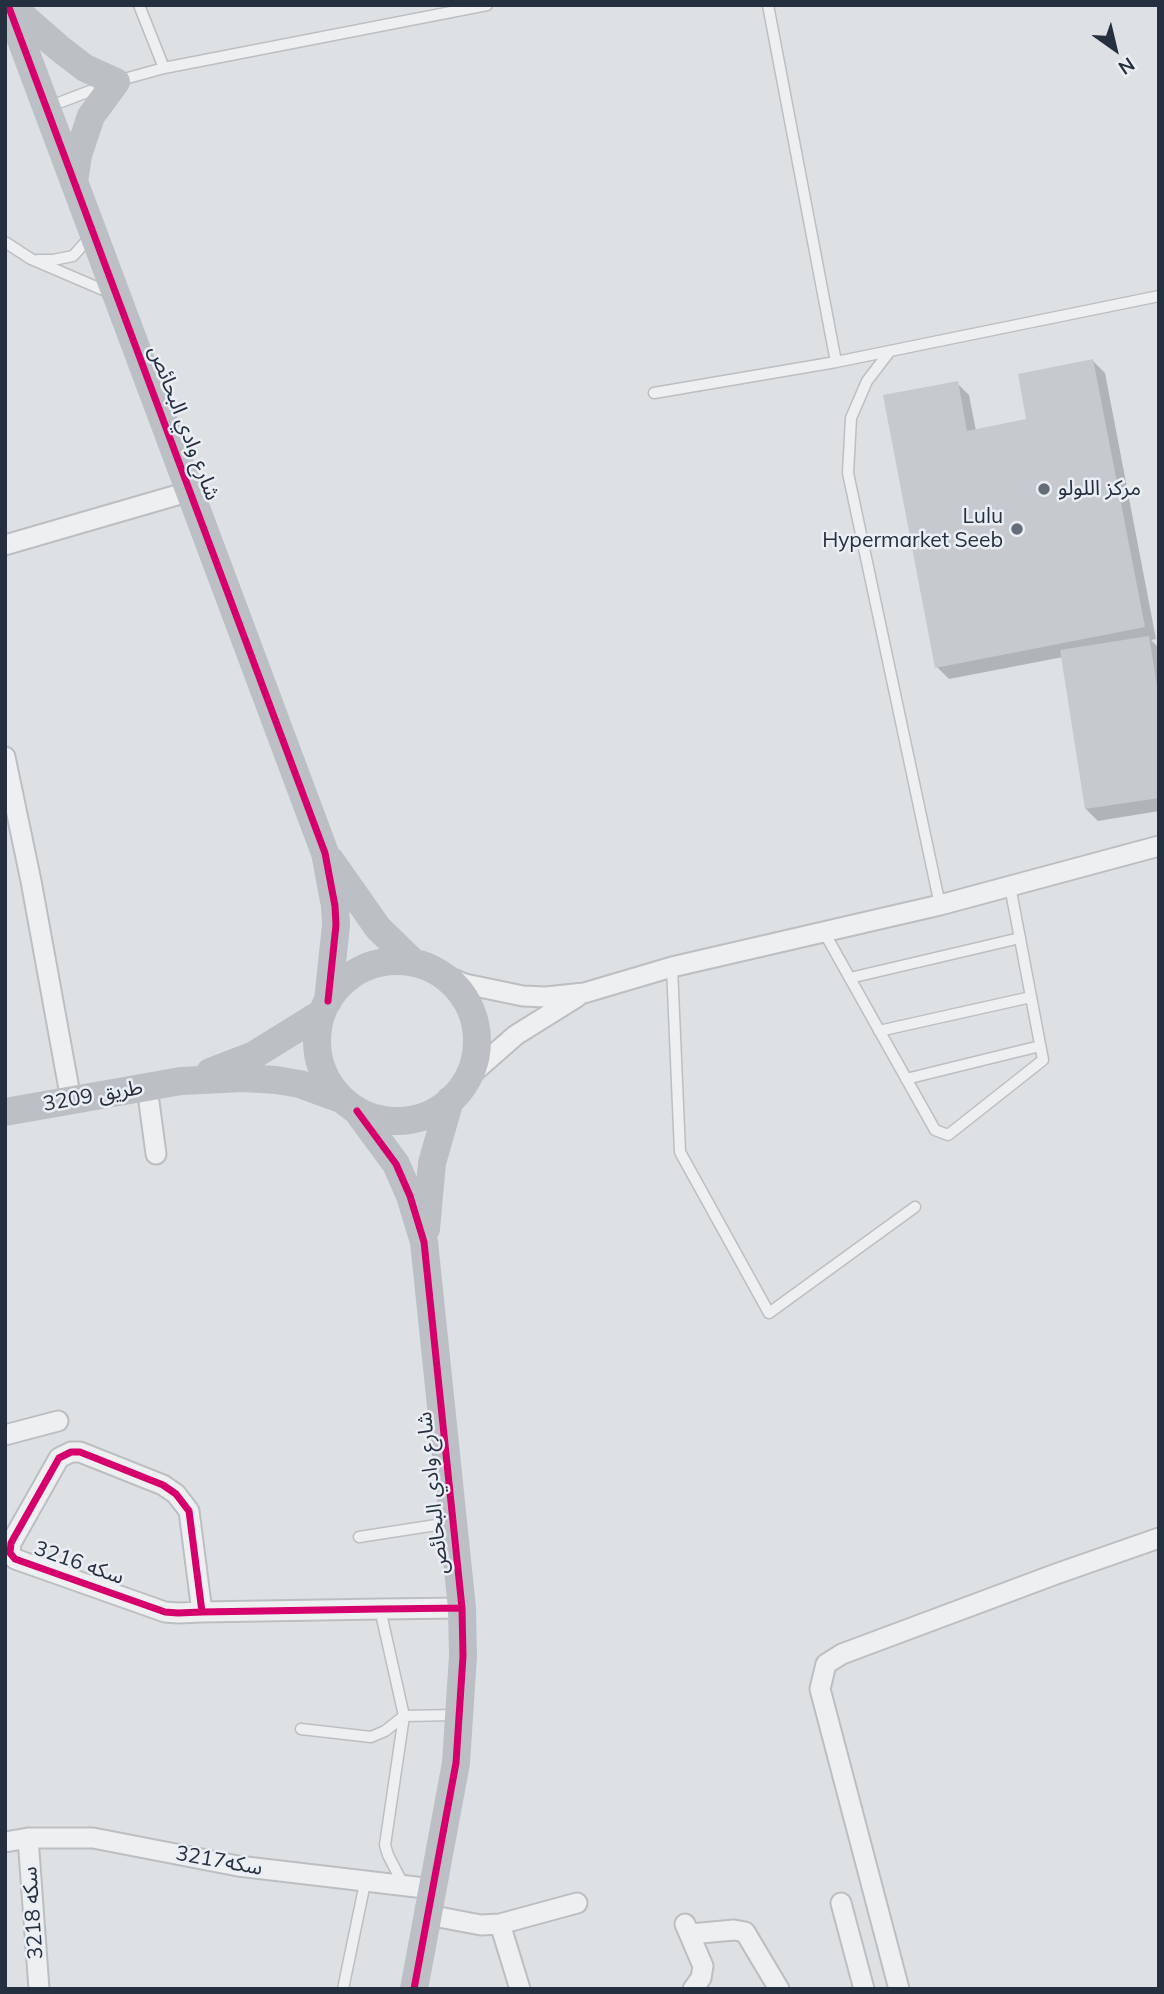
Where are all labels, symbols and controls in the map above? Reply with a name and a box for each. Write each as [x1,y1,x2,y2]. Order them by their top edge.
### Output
north arrow [1080,14,1150,84]
text: N [1114,52,1139,80]
street label: شارع وادي البحائص [143,342,225,504]
place label: مركز اللولو [1058,476,1141,502]
marker: مركز اللولو [1036,481,1052,497]
place label: Lulu Hypermarket Seeb [822,504,1003,554]
marker: Lulu Hypermarket Seeb [1009,521,1025,537]
street label: طريق 3209 [41,1075,145,1117]
street label: شارع وادي البحائص [412,1410,454,1576]
street label: سكه 3216 [31,1536,127,1590]
street label: سكه3217 [174,1841,264,1881]
street label: سكه 3218 [17,1866,49,1960]

